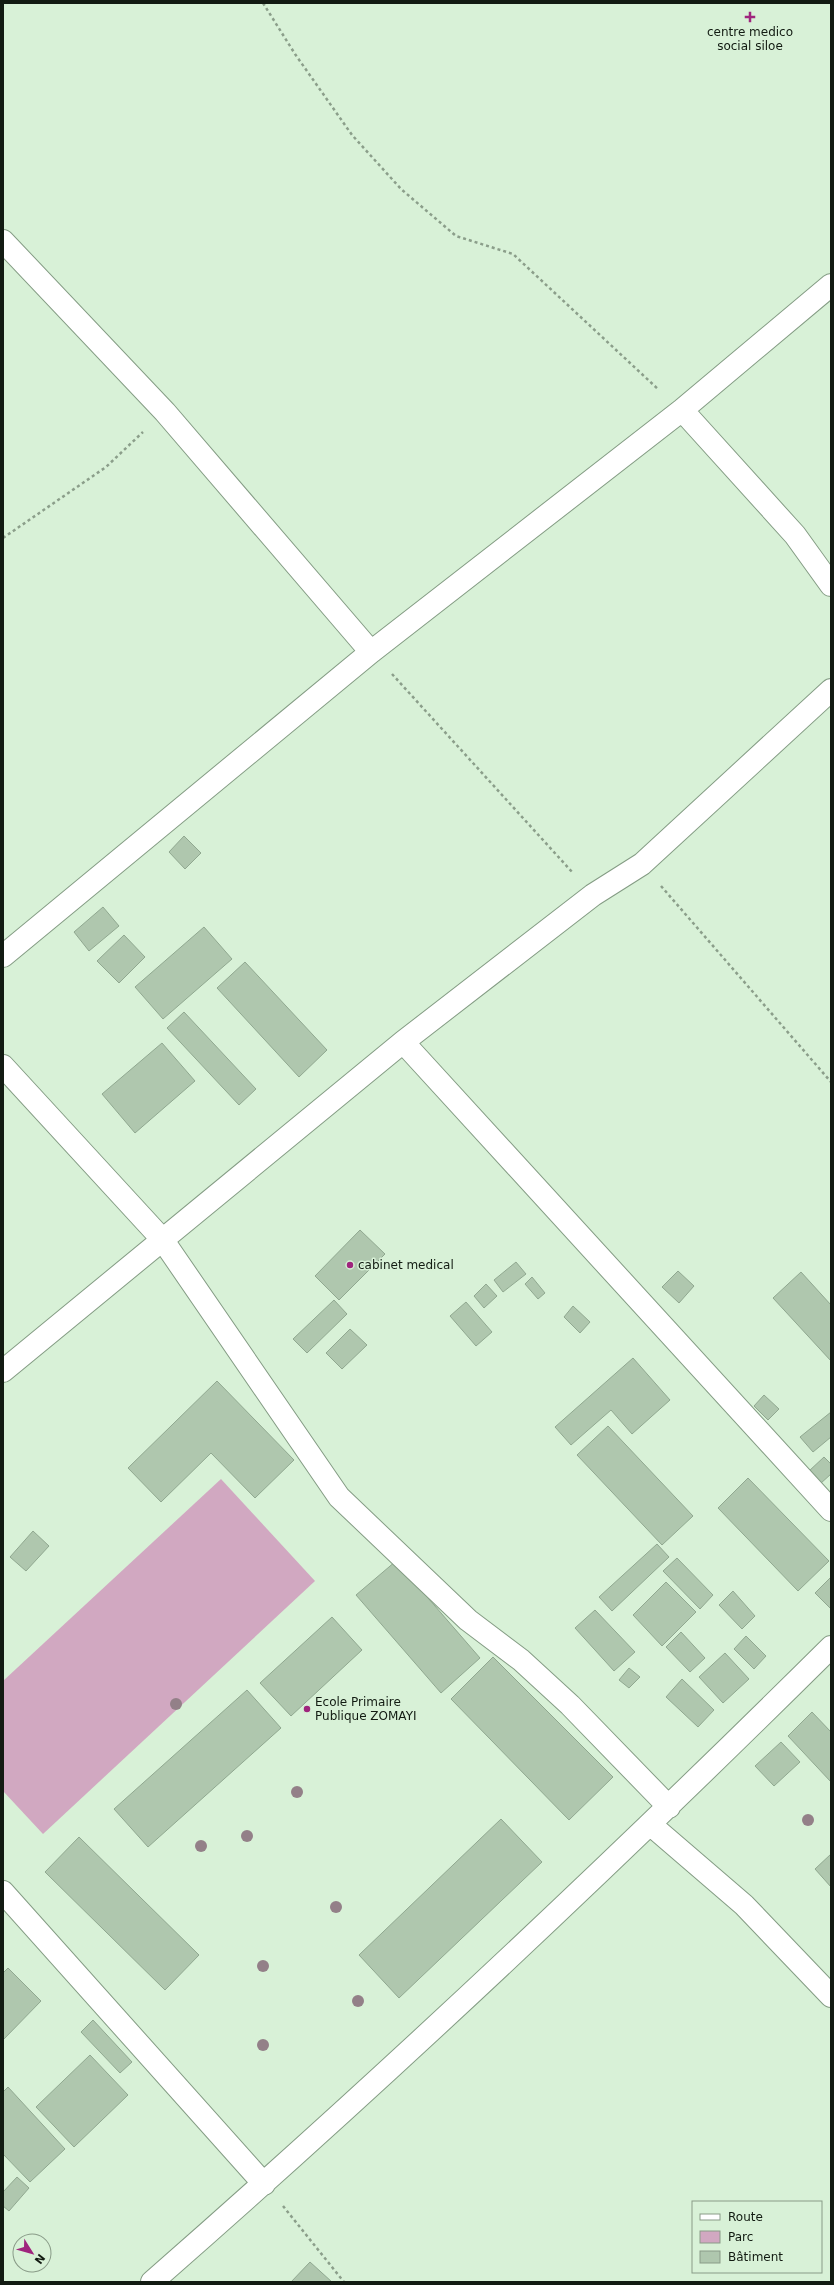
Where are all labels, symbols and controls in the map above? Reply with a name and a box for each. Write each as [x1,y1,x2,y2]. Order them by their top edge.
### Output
marker: centre medico social siloe [744,11,756,23]
place label: centre medico social siloe [707,25,793,53]
place label: cabinet medical [358,1258,454,1272]
marker: cabinet medical [345,1260,355,1270]
place label: Ecole Primaire Publique ZOMAYI [315,1695,417,1723]
marker: Ecole Primaire Publique ZOMAYI [302,1704,312,1714]
legend [692,2201,822,2273]
text: Route [728,2210,763,2224]
text: Parc [728,2230,753,2244]
north arrow [12,2233,52,2273]
text: Bâtiment [728,2250,783,2264]
text: N [32,2251,48,2266]

